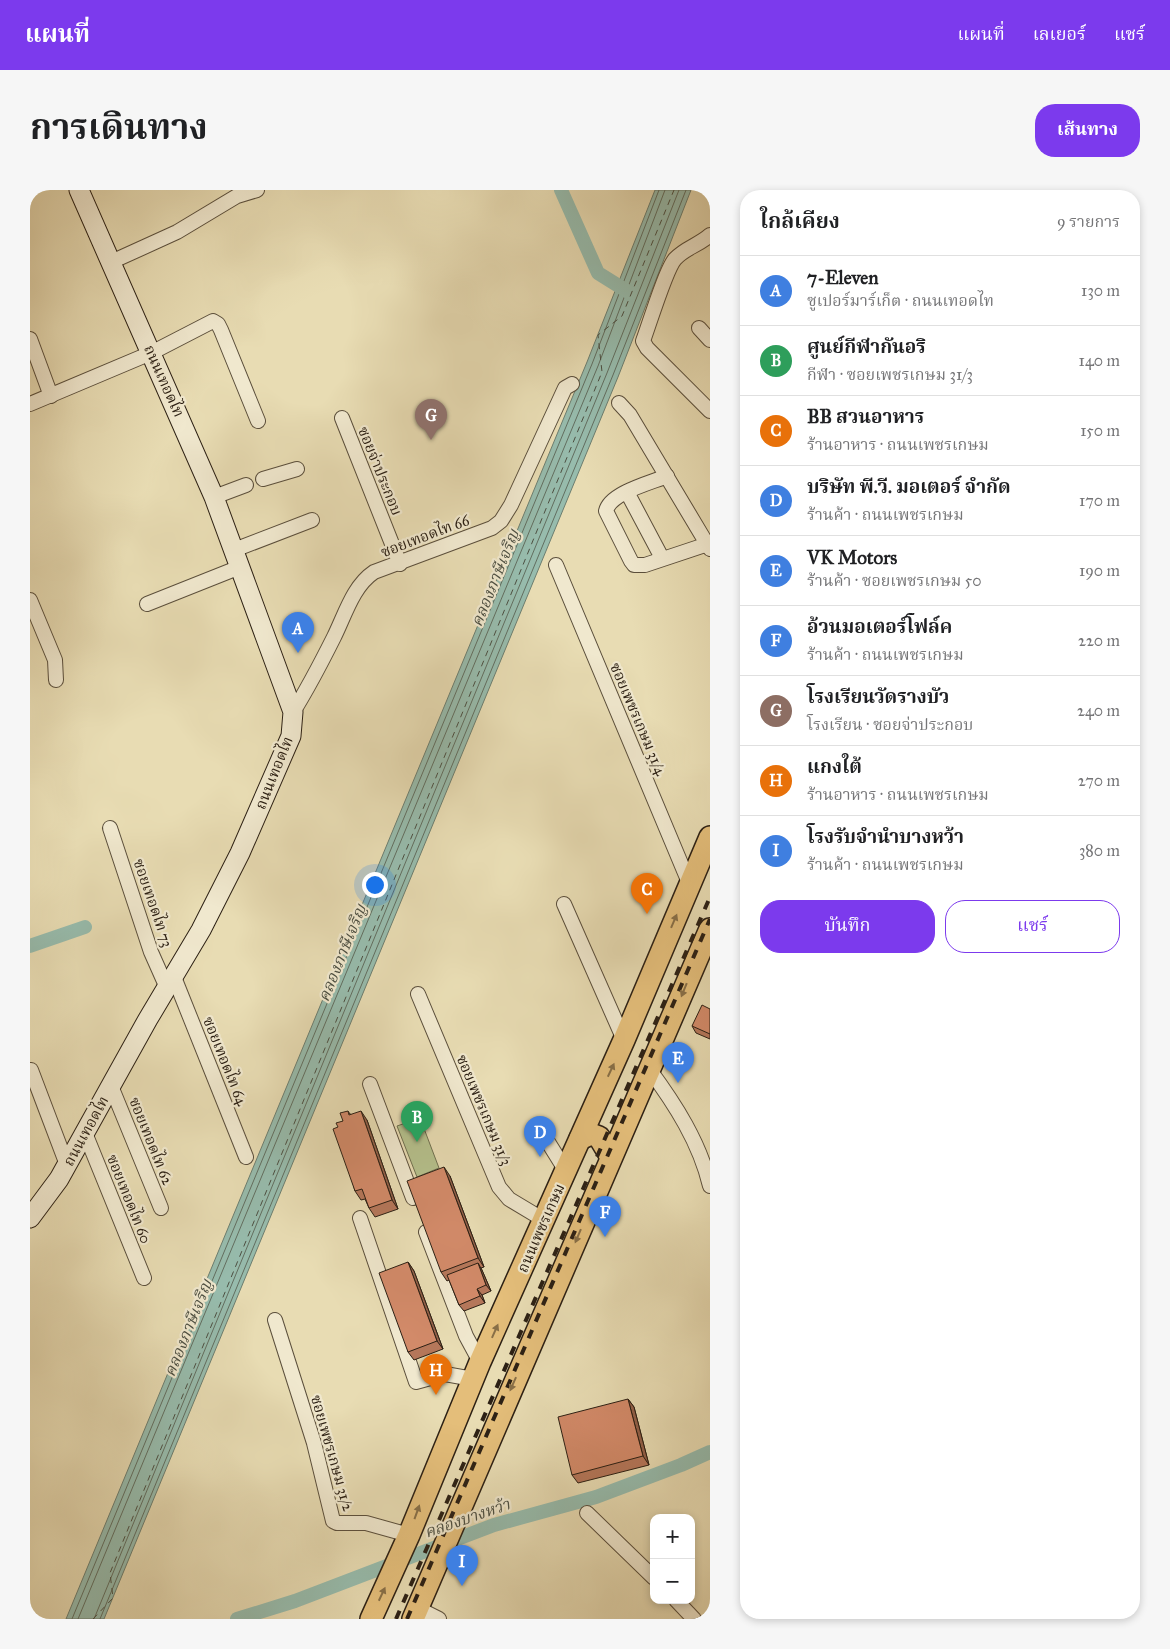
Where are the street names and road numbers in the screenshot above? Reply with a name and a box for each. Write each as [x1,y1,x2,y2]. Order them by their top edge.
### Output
street label: ถนนเทอดไท [140,341,190,420]
street label: ซอยจ่าประกอบ [354,424,406,518]
street label: ซอยเทอดไท 66 [377,509,473,561]
street label: ซอยเพชรเกษม 31/4 [606,660,670,779]
street label: ถนนเทอดไท [249,733,297,812]
street label: ซอยเทอดไท 73 [129,856,178,949]
street label: ซอยเทอดไท 64 [199,1013,253,1109]
street label: ซอยเพชรเกษม 31/3 [453,1052,515,1168]
street label: ถนนเทอดไท [58,1092,113,1169]
street label: ซอยเทอดไท 62 [125,1094,179,1188]
street label: ซอยเทอดไท 60 [103,1151,157,1246]
street label: ถนนเพชรเกษม [513,1181,569,1275]
street label: ซอยเพชรเกษม 31/2 [307,1393,357,1514]

